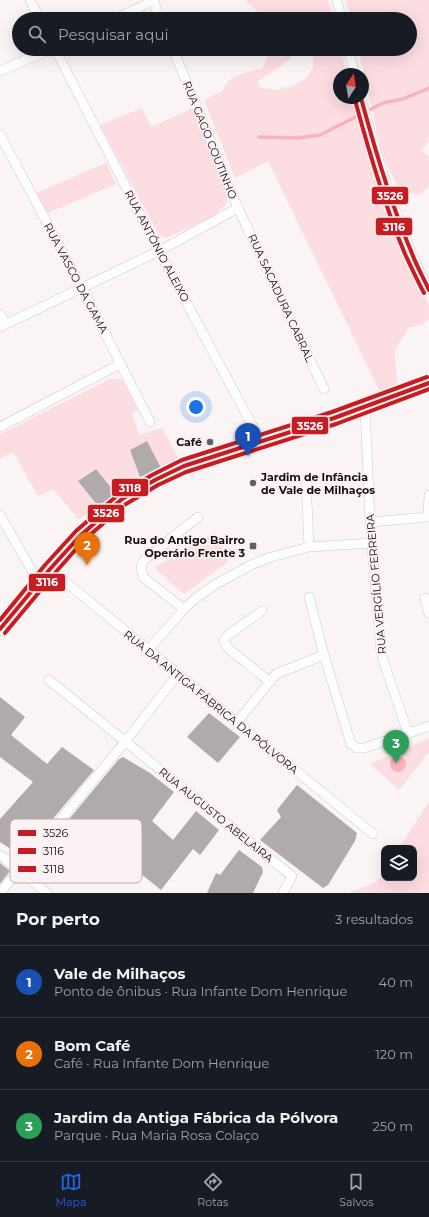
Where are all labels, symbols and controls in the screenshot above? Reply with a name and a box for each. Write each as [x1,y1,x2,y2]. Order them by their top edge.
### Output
search box [12,12,417,56]
icon: search [26,23,48,45]
text: Pesquisar aqui [58,25,169,44]
north arrow [333,68,369,104]
street label: RUA GAGO COUTINHO [180,79,240,201]
line badge: 3526 [371,186,409,205]
street label: RUA ANTÓNIO ALEIXO [121,188,193,304]
text: 3526 [376,189,403,203]
line badge: 3116 [375,217,413,236]
street label: RUA VASCO DA GAMA [41,220,111,336]
text: 3116 [382,220,405,234]
street label: RUA SACADURA CABRAL [245,232,317,365]
your location [186,397,206,417]
line badge: 3526 [291,416,329,435]
text: 3526 [296,419,323,433]
pin: 1 [235,423,261,456]
place label: Café [176,435,202,449]
marker: Café [205,437,215,447]
place label: Jardim de Infância de Vale de Milhaços [260,470,375,497]
line badge: 3118 [111,478,149,497]
marker: Jardim de Infância de Vale de Milhaços [248,478,258,488]
text: 3118 [118,481,141,495]
line badge: 3526 [87,504,125,523]
text: 3526 [92,506,119,520]
street label: RUA VERGÍLIO FERREIRA [363,513,389,655]
pin: 2 [74,532,100,565]
place label: Rua do Antigo Bairro Operário Frente 3 [124,533,245,560]
marker: Rua do Antigo Bairro Operário Frente 3 [248,541,258,551]
line badge: 3116 [28,573,66,592]
text: 3116 [35,575,58,589]
street label: RUA DA ANTIGA FÁBRICA DA PÓLVORA [121,627,301,777]
pin: 3 [383,730,409,763]
street label: RUA AUGUSTO ABELAIRA [156,765,276,865]
legend [10,819,142,883]
text: 3526 [43,826,68,840]
text: 3116 [43,844,64,858]
map controls [381,845,417,881]
button: layers [381,845,417,881]
text: 3118 [43,862,64,876]
text: Por perto [16,909,100,929]
text: 3 resultados [335,911,413,927]
text: Vale de Milhaços [54,964,186,983]
text: 1 [26,974,32,990]
text: 40 m [379,974,413,990]
text: Ponto de ônibus · Rua Infante Dom Henrique [54,983,347,999]
text: Bom Café [54,1036,131,1055]
text: 2 [25,1046,33,1062]
text: 120 m [375,1046,413,1062]
text: Café · Rua Infante Dom Henrique [54,1055,269,1071]
text: Jardim da Antiga Fábrica da Pólvora [54,1108,338,1127]
text: 3 [25,1118,33,1134]
text: 250 m [372,1118,413,1134]
text: Parque · Rua Maria Rosa Colaço [54,1127,259,1143]
tab: Mapa [55,1171,86,1209]
tab: Rotas [197,1171,228,1209]
tab: Salvos [339,1171,374,1209]

